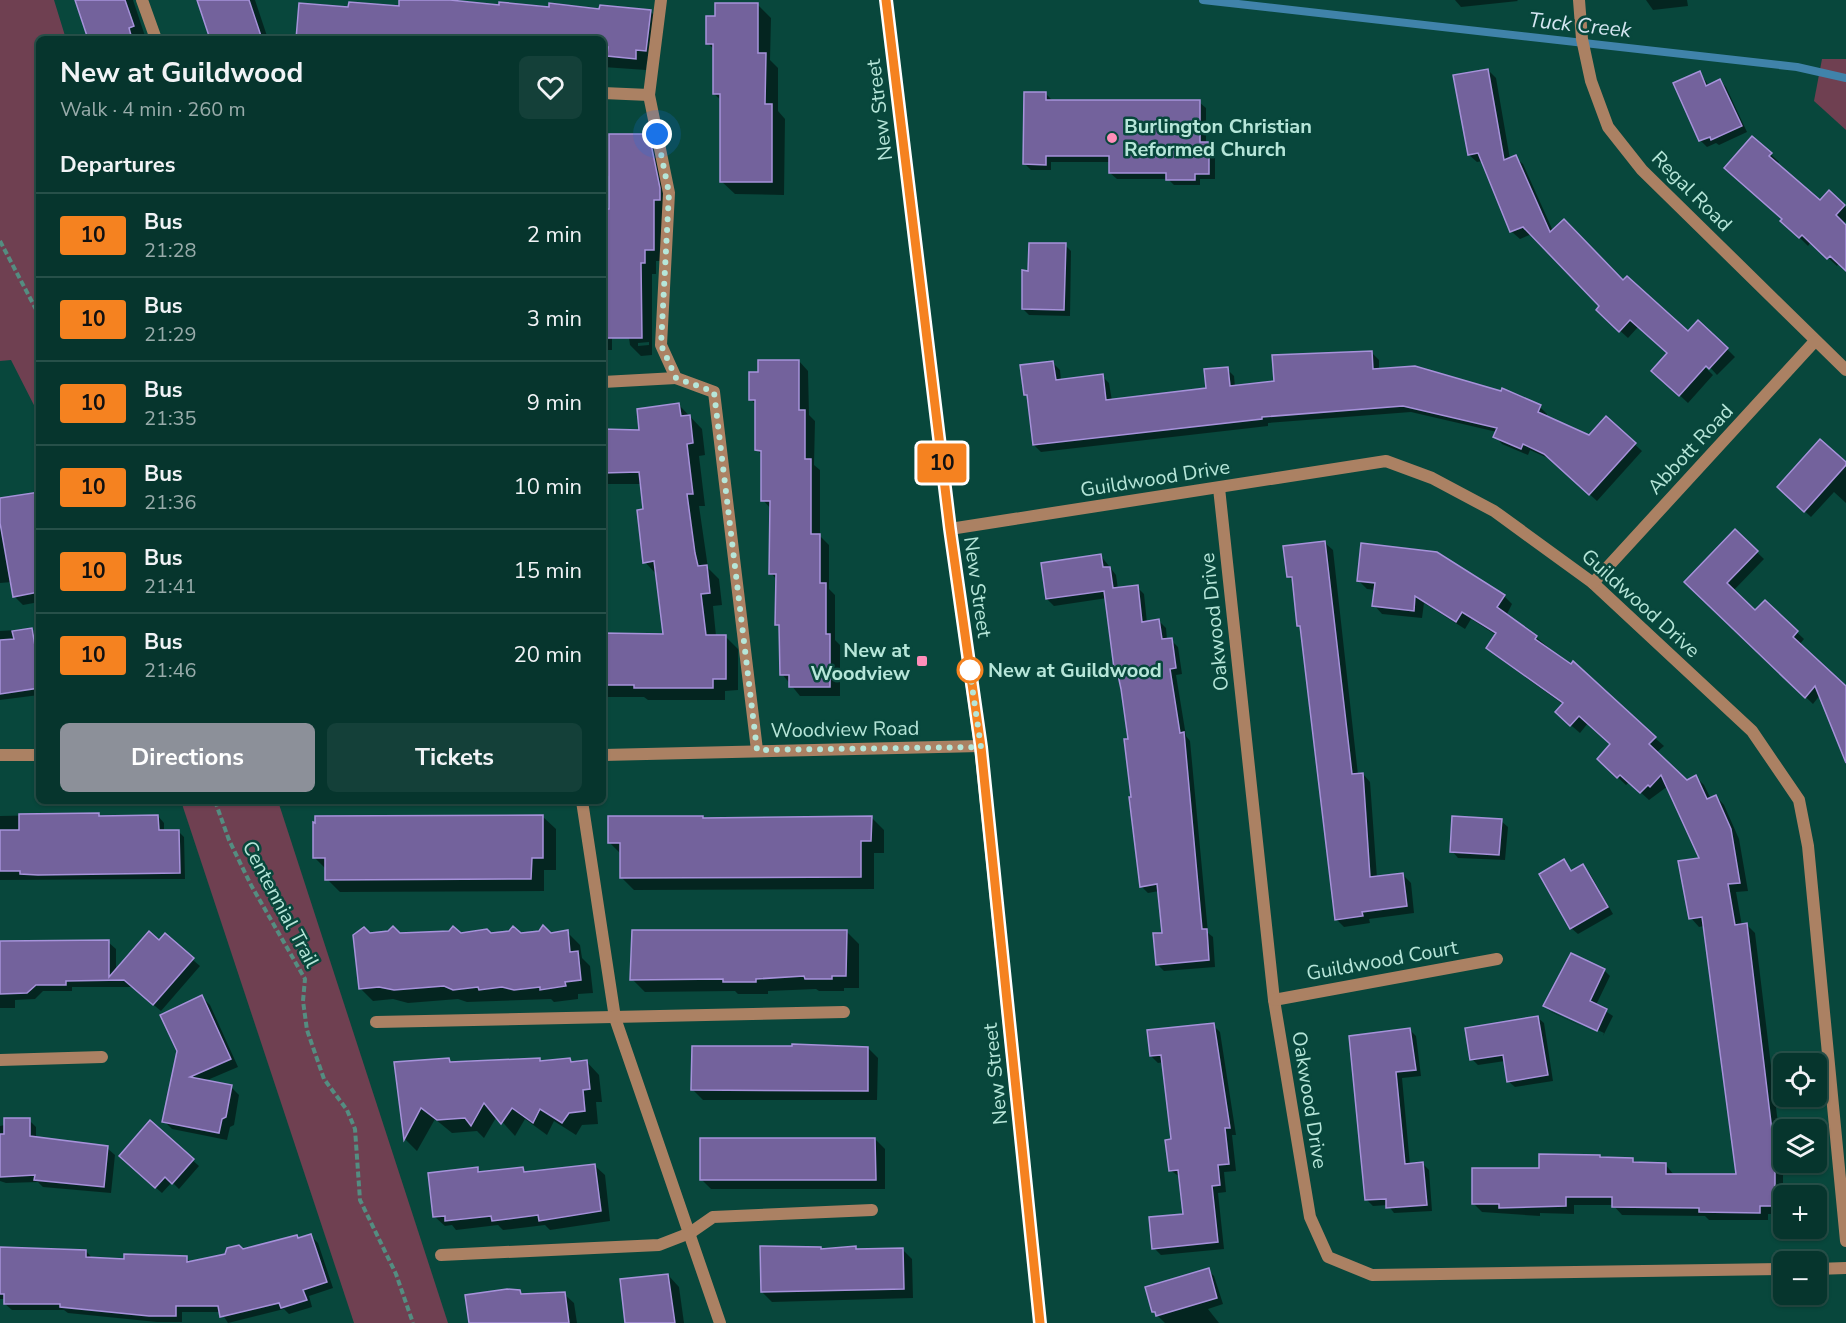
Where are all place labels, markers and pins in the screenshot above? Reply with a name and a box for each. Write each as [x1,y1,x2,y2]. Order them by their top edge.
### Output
place label: Burlington Christian Reformed Church [1124,113,1312,163]
marker: Burlington Christian Reformed Church [1105,131,1119,145]
place label: New at Woodview [811,637,910,687]
marker: New at Woodview [915,654,929,668]
marker: New at Guildwood [957,657,983,683]
place label: New at Guildwood [988,657,1162,684]

